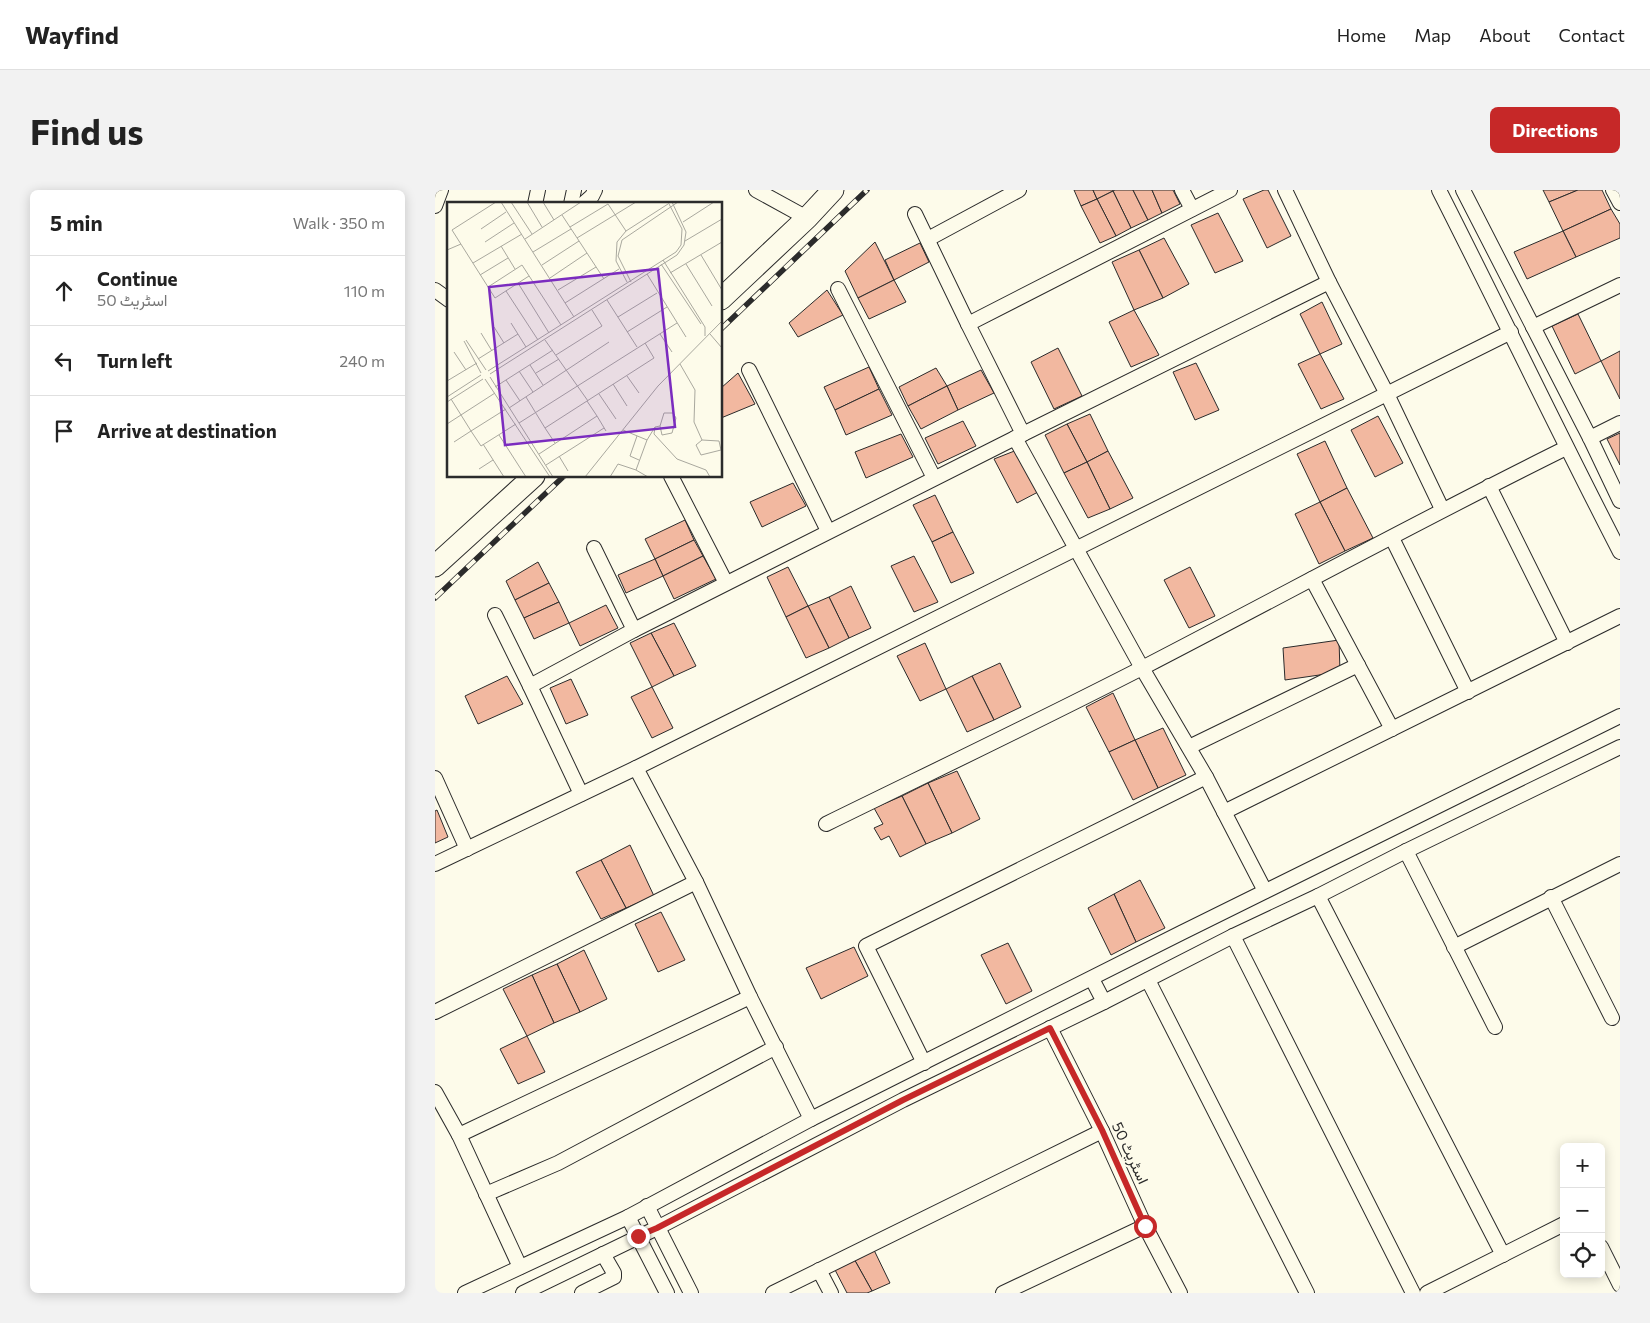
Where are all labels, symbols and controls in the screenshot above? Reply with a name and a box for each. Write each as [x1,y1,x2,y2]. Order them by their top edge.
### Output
text: Wayfind [25,20,119,49]
text: Home [1337,24,1386,46]
text: Map [1414,24,1451,46]
text: About [1479,24,1531,46]
text: Contact [1559,24,1625,46]
button: Directions [1490,107,1620,153]
text: Find us [30,109,144,152]
inset map [447,202,723,478]
text: 5 min [50,210,103,235]
text: Walk · 350 m [293,213,385,232]
text: Continue [97,267,177,290]
icon: ahead [50,277,78,305]
text: 110 m [344,281,385,300]
text: اسٹریٹ 50 [97,290,167,309]
icon: left [50,347,78,375]
text: Turn left [97,349,172,372]
text: 240 m [339,351,385,370]
icon: arrive [50,417,78,445]
text: Arrive at destination [97,419,277,442]
street label: اسٹریٹ 50 [1108,1119,1153,1187]
map controls [1560,1143,1605,1278]
button: + [1560,1143,1605,1188]
button: − [1560,1188,1605,1233]
route start [1134,1215,1157,1238]
route end [627,1225,650,1248]
button: locate [1560,1233,1605,1278]

